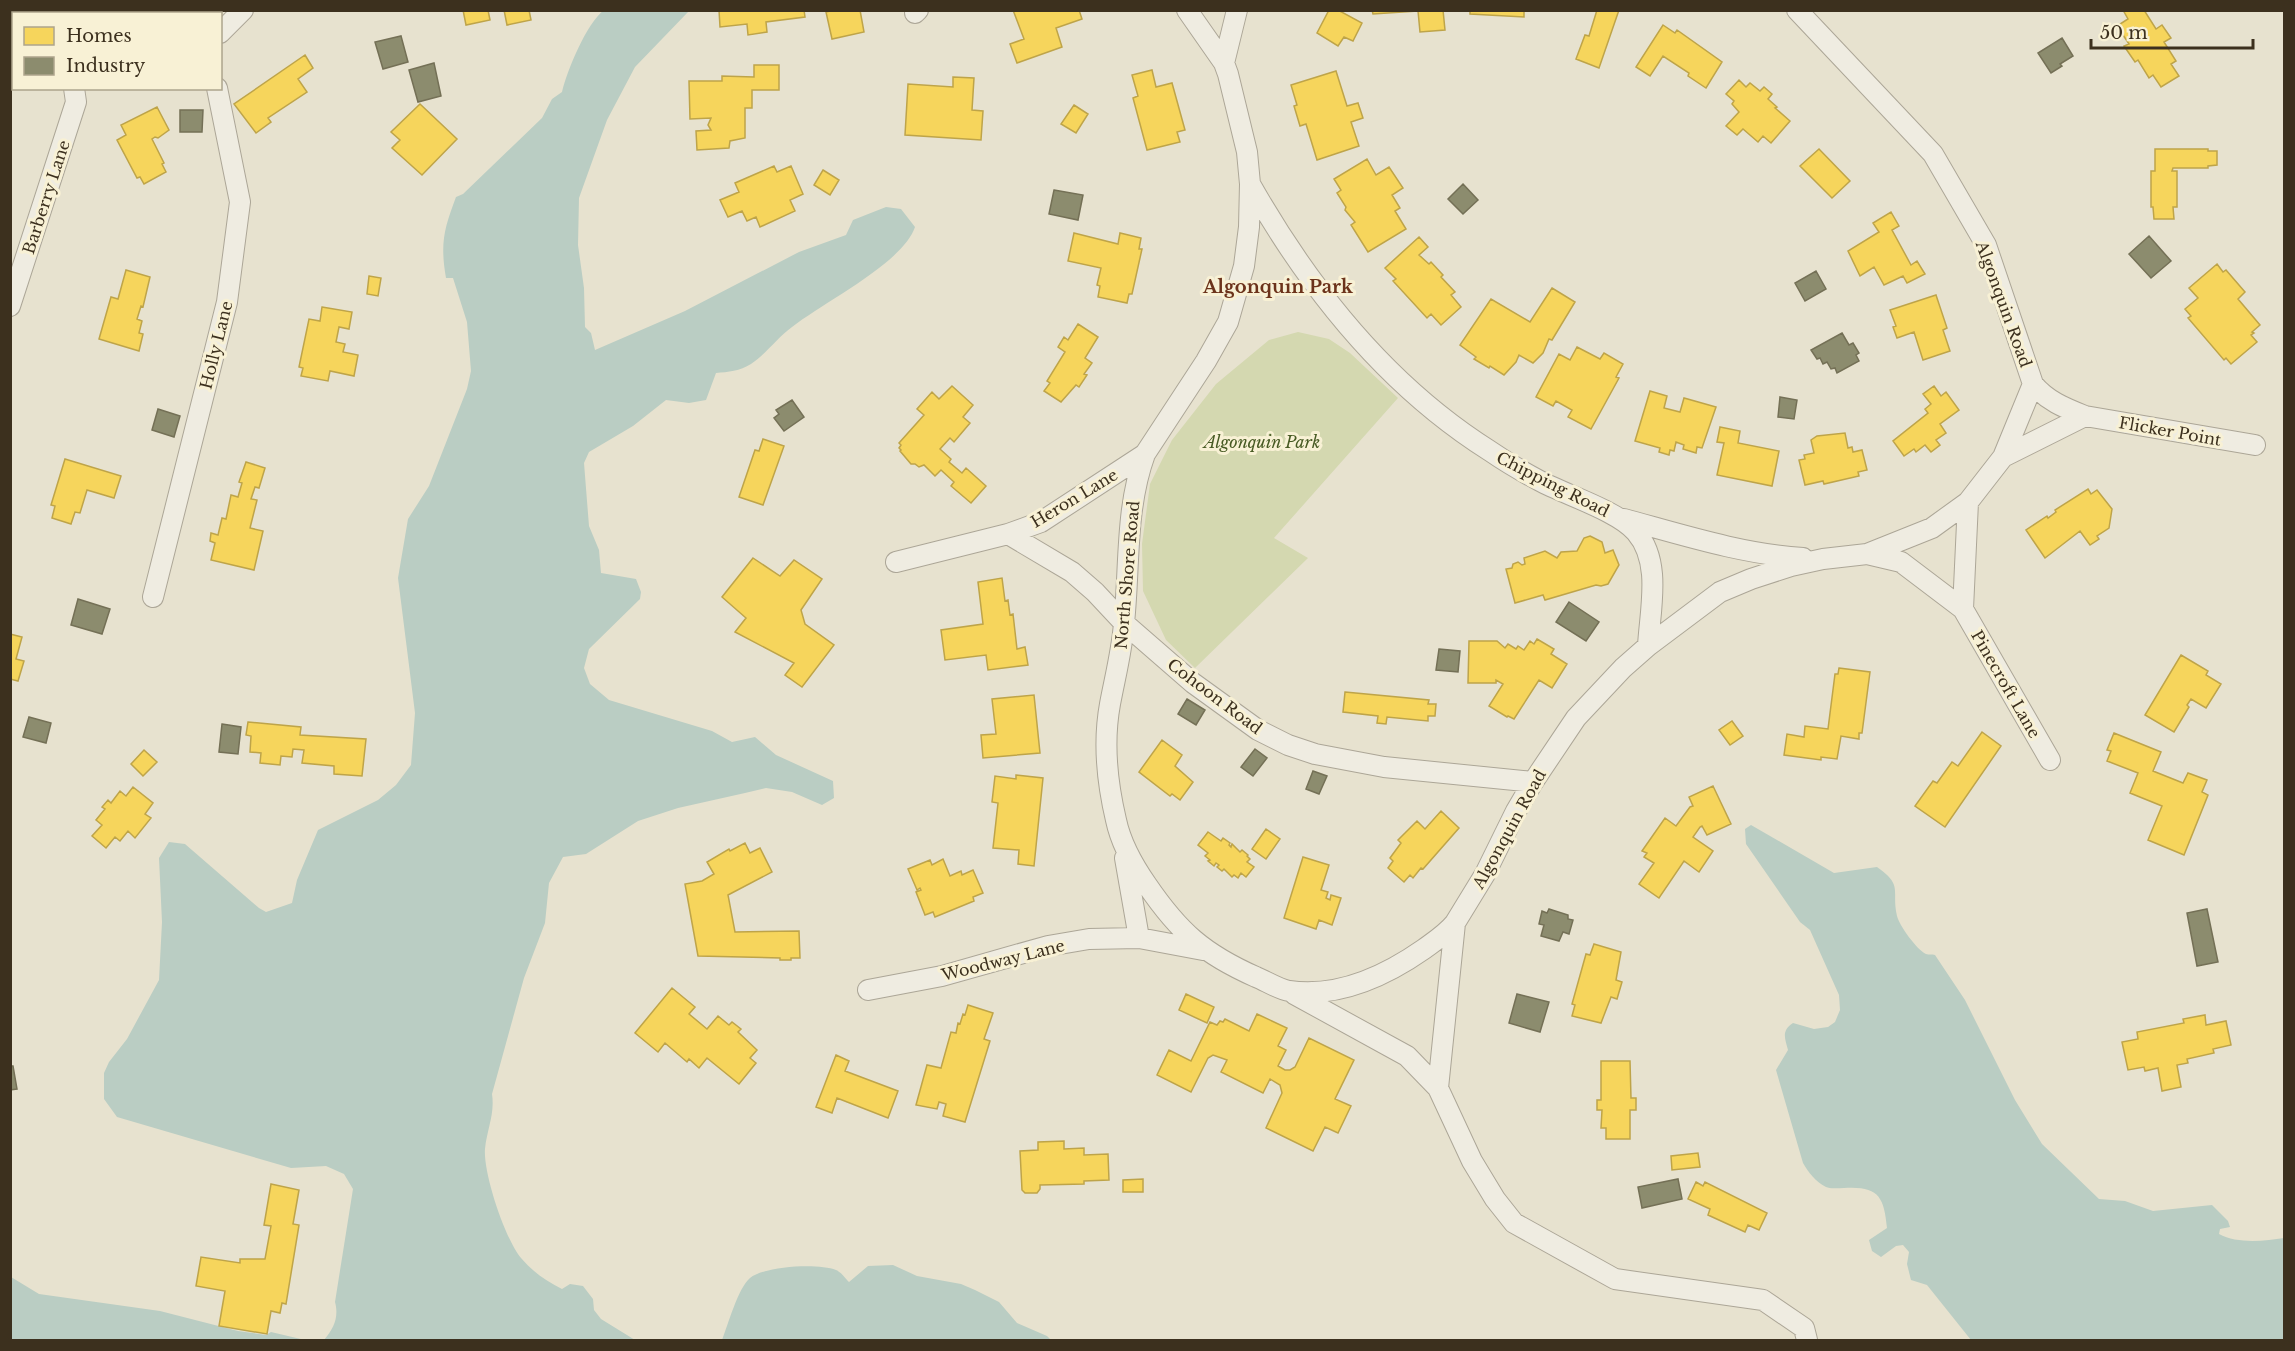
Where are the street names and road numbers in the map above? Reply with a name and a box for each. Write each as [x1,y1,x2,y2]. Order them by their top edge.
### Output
street label: Barberry Lane [18,137,74,257]
street label: Algonquin Road [1971,237,2036,370]
street label: Holly Lane [195,299,237,391]
street label: Flicker Point [2117,412,2223,450]
street label: Chipping Road [1493,447,1613,521]
street label: Heron Lane [1027,464,1121,532]
street label: North Shore Road [1111,500,1143,650]
street label: Pinecroft Lane [1967,627,2045,741]
street label: Cohoon Road [1164,654,1266,738]
street label: Algonquin Road [1467,766,1550,893]
street label: Woodway Lane [938,935,1067,985]

